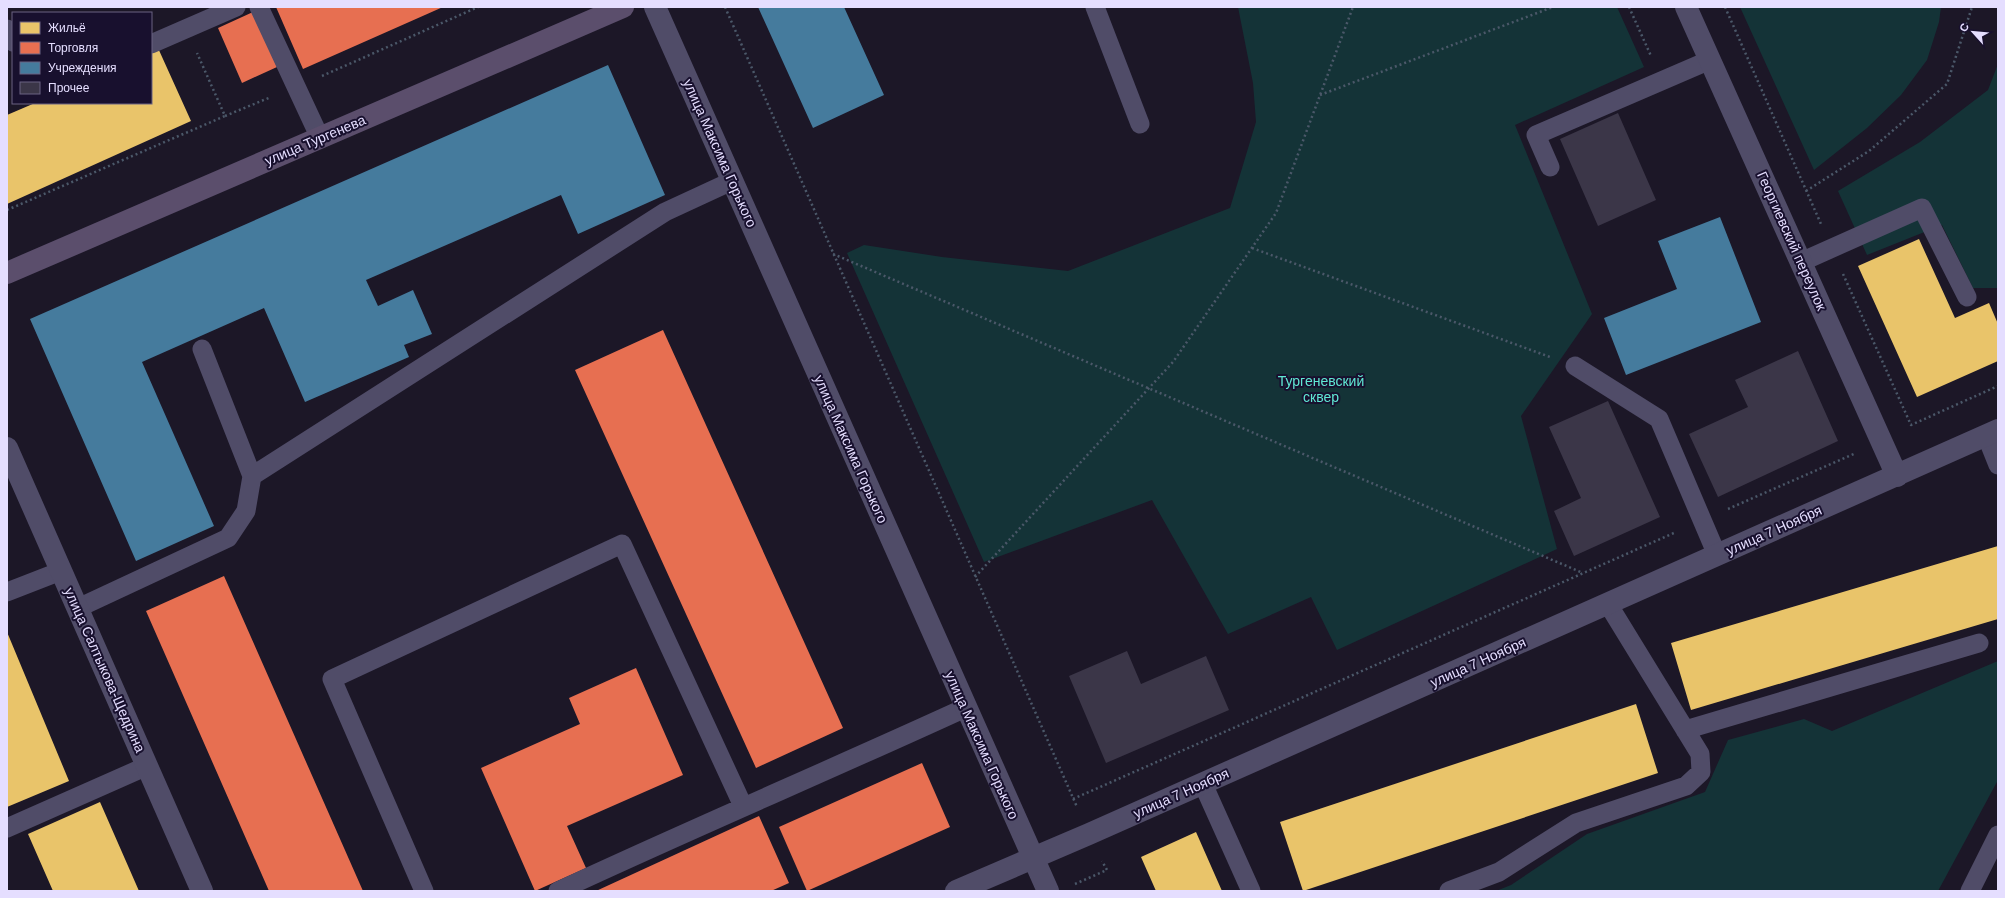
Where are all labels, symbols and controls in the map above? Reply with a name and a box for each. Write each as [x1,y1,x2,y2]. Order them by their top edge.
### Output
legend [12,12,152,104]
north arrow [1953,12,1993,52]
text: Жильё [48,21,86,35]
text: С [1957,21,1971,34]
text: Торговля [48,41,98,55]
text: Учреждения [48,61,117,75]
street label: улица Максима Горького [680,76,760,230]
text: Прочее [48,81,90,95]
street label: улица Тургенева [262,111,368,168]
street label: Георгиевский переулок [1754,169,1830,314]
street label: улица Максима Горького [811,372,891,526]
park label: Тургеневский сквер [1278,373,1364,405]
street label: улица 7 Ноября [1724,502,1824,558]
street label: улица Салтыкова-Щедрина [61,585,149,755]
street label: улица 7 Ноября [1428,634,1528,690]
street label: улица Максима Горького [942,668,1022,822]
street label: улица 7 Ноября [1131,765,1231,821]

